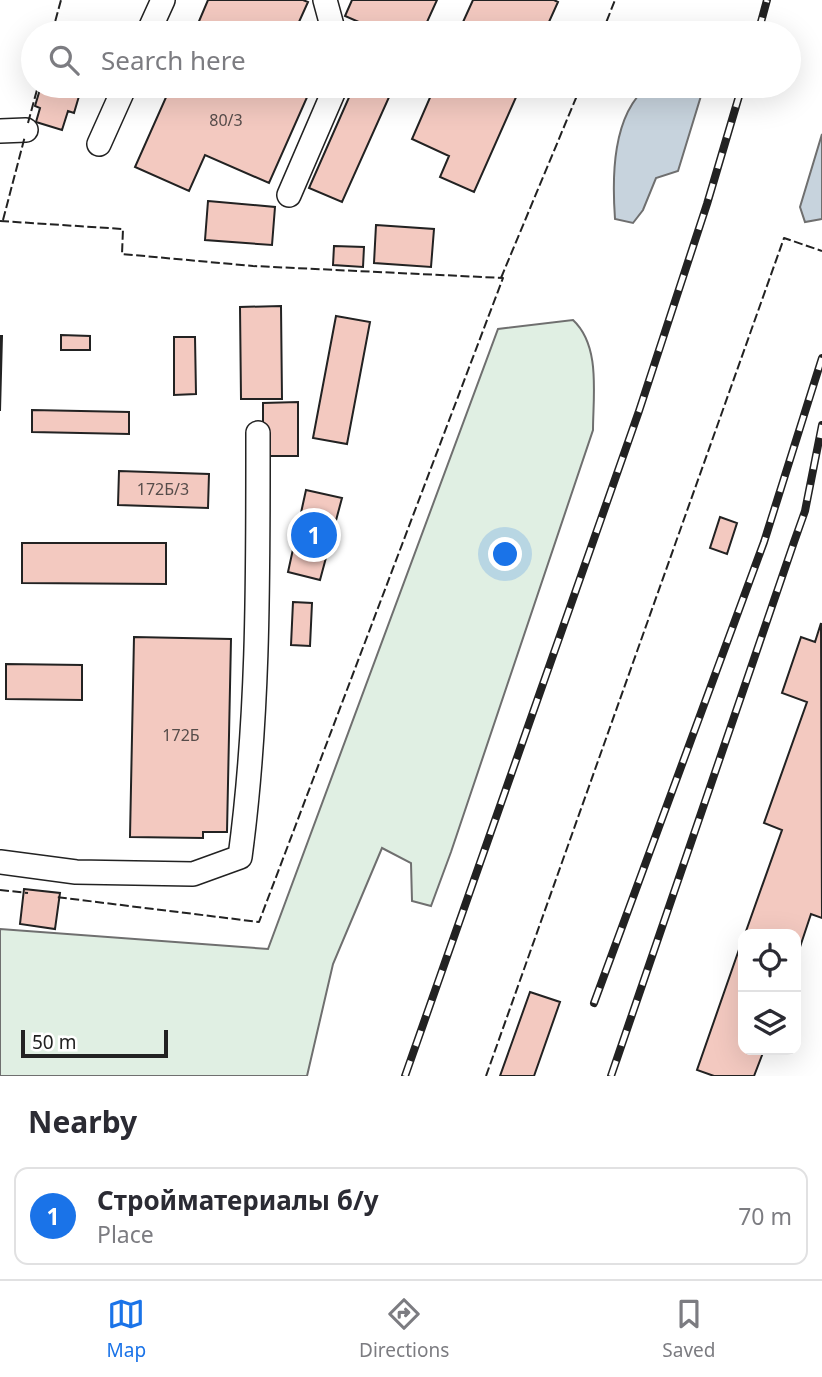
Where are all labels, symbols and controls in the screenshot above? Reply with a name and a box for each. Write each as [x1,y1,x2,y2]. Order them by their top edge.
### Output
search box [21,21,801,98]
icon: search [45,41,83,79]
text: Search here [101,42,246,78]
house number: 80/3 [209,109,243,131]
house number: 172Б/3 [137,478,189,500]
pin: 1 [291,509,337,561]
your location [488,537,522,571]
house number: 172Б [162,724,200,746]
map controls [738,929,801,1055]
button: locate [738,929,801,992]
button: layers [738,992,801,1055]
scale bar [21,1027,168,1059]
text: 50 m [32,1029,76,1055]
text: Nearby [28,1101,137,1142]
text: Стройматериалы б/у [97,1182,379,1218]
text: 1 [46,1200,60,1232]
text: 70 m [738,1200,792,1232]
text: Place [97,1218,154,1250]
tab: Map [107,1295,146,1363]
tab: Directions [359,1295,449,1363]
tab: Saved [662,1295,715,1363]

